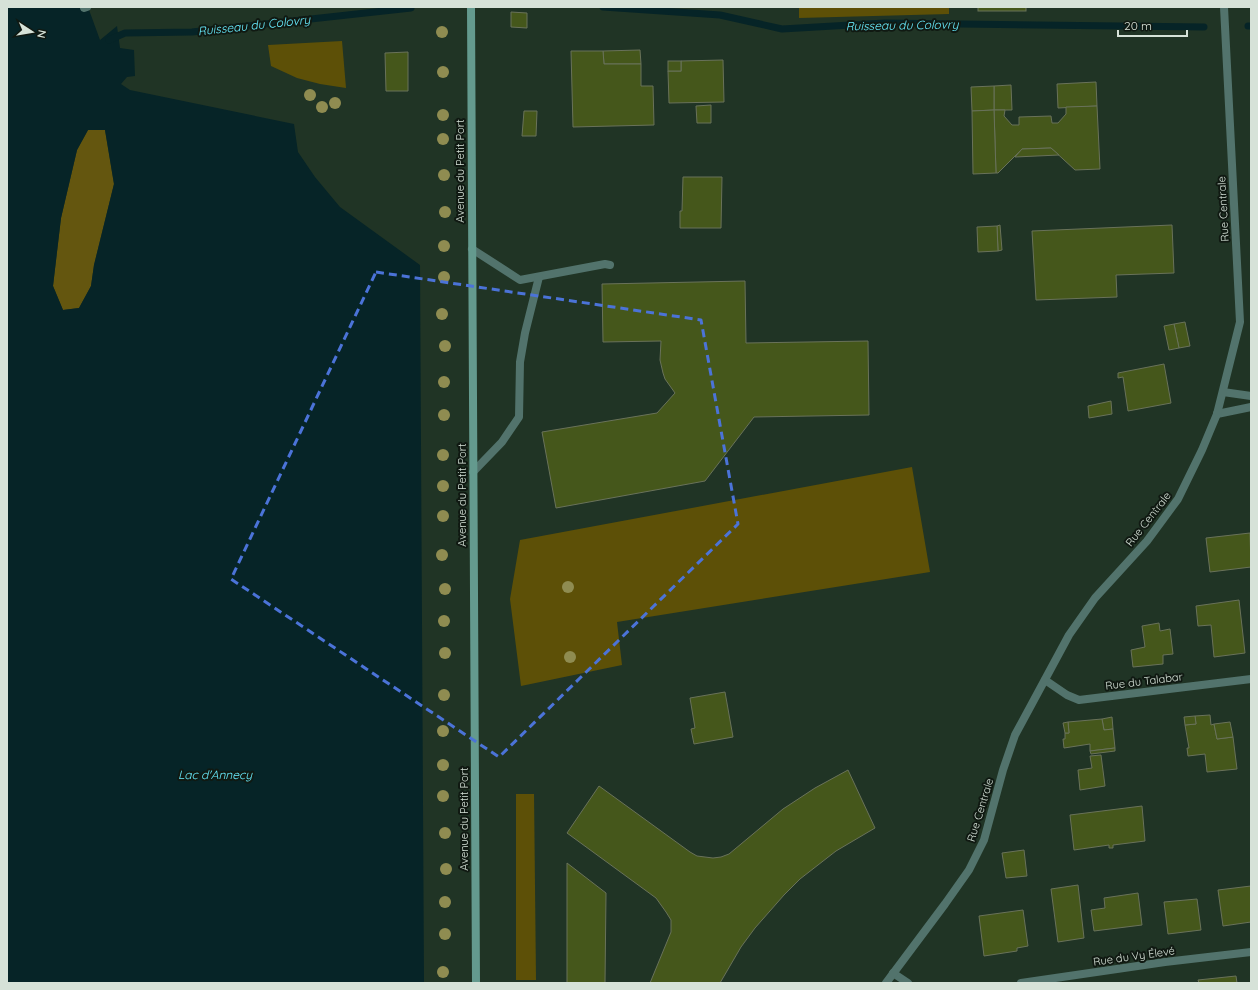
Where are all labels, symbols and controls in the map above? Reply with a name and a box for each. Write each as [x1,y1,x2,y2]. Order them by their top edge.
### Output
north arrow [12,12,52,52]
water label: Ruisseau du Colovry [197,12,312,38]
scale bar [1118,12,1187,38]
water label: Ruisseau du Colovry [845,16,960,33]
text: 20 m [1124,18,1152,33]
text: N [34,29,49,39]
street label: Avenue du Petit Port [453,119,467,223]
street label: Rue Centrale [1214,176,1232,242]
street label: Avenue du Petit Port [455,443,469,547]
street label: Rue Centrale [1122,489,1174,549]
street label: Rue du Talabar [1105,669,1184,693]
water label: Lac d'Annecy [178,767,253,782]
street label: Avenue du Petit Port [457,767,471,871]
street label: Rue Centrale [964,777,996,843]
street label: Rue du Vy Élevé [1092,943,1176,969]

